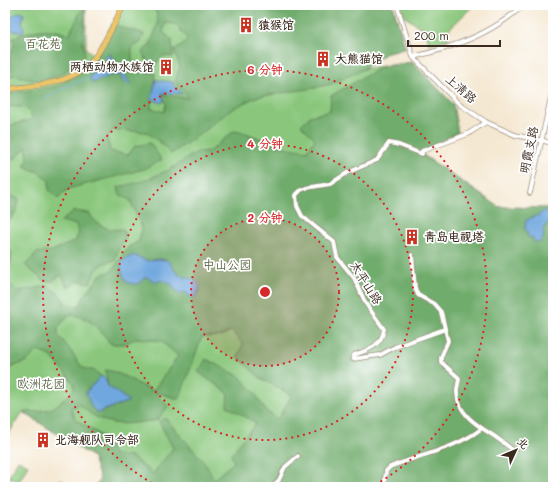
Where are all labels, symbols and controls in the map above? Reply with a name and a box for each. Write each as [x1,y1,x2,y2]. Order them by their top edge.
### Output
building icon: 猿猴馆 [237,16,255,34]
place label: 猿猴馆 [258,16,294,32]
scale bar [408,22,500,48]
text: 200 m [414,27,449,43]
park label: 百花苑 [25,35,61,51]
building icon: 大熊猫馆 [314,50,332,68]
place label: 大熊猫馆 [335,50,383,66]
place label: 两栖动物水族馆 [70,58,154,74]
building icon: 两栖动物水族馆 [157,58,175,76]
text: 6 分钟 [247,61,283,77]
street label: 上清路 [443,70,480,106]
street label: 明霞支路 [515,125,541,175]
text: 4 分钟 [247,135,283,151]
text: 2 分钟 [247,209,283,225]
building icon: 青岛电视塔 [403,228,421,246]
place label: 青岛电视塔 [424,228,484,244]
park label: 中山公园 [203,256,251,272]
street label: 太平山路 [347,258,386,307]
centre of rings [258,285,272,299]
park label: 欧洲花园 [17,375,65,391]
north arrow [496,430,536,470]
building icon: 北海舰队司令部 [34,431,52,449]
place label: 北海舰队司令部 [55,431,139,447]
text: 北 [514,434,533,452]

